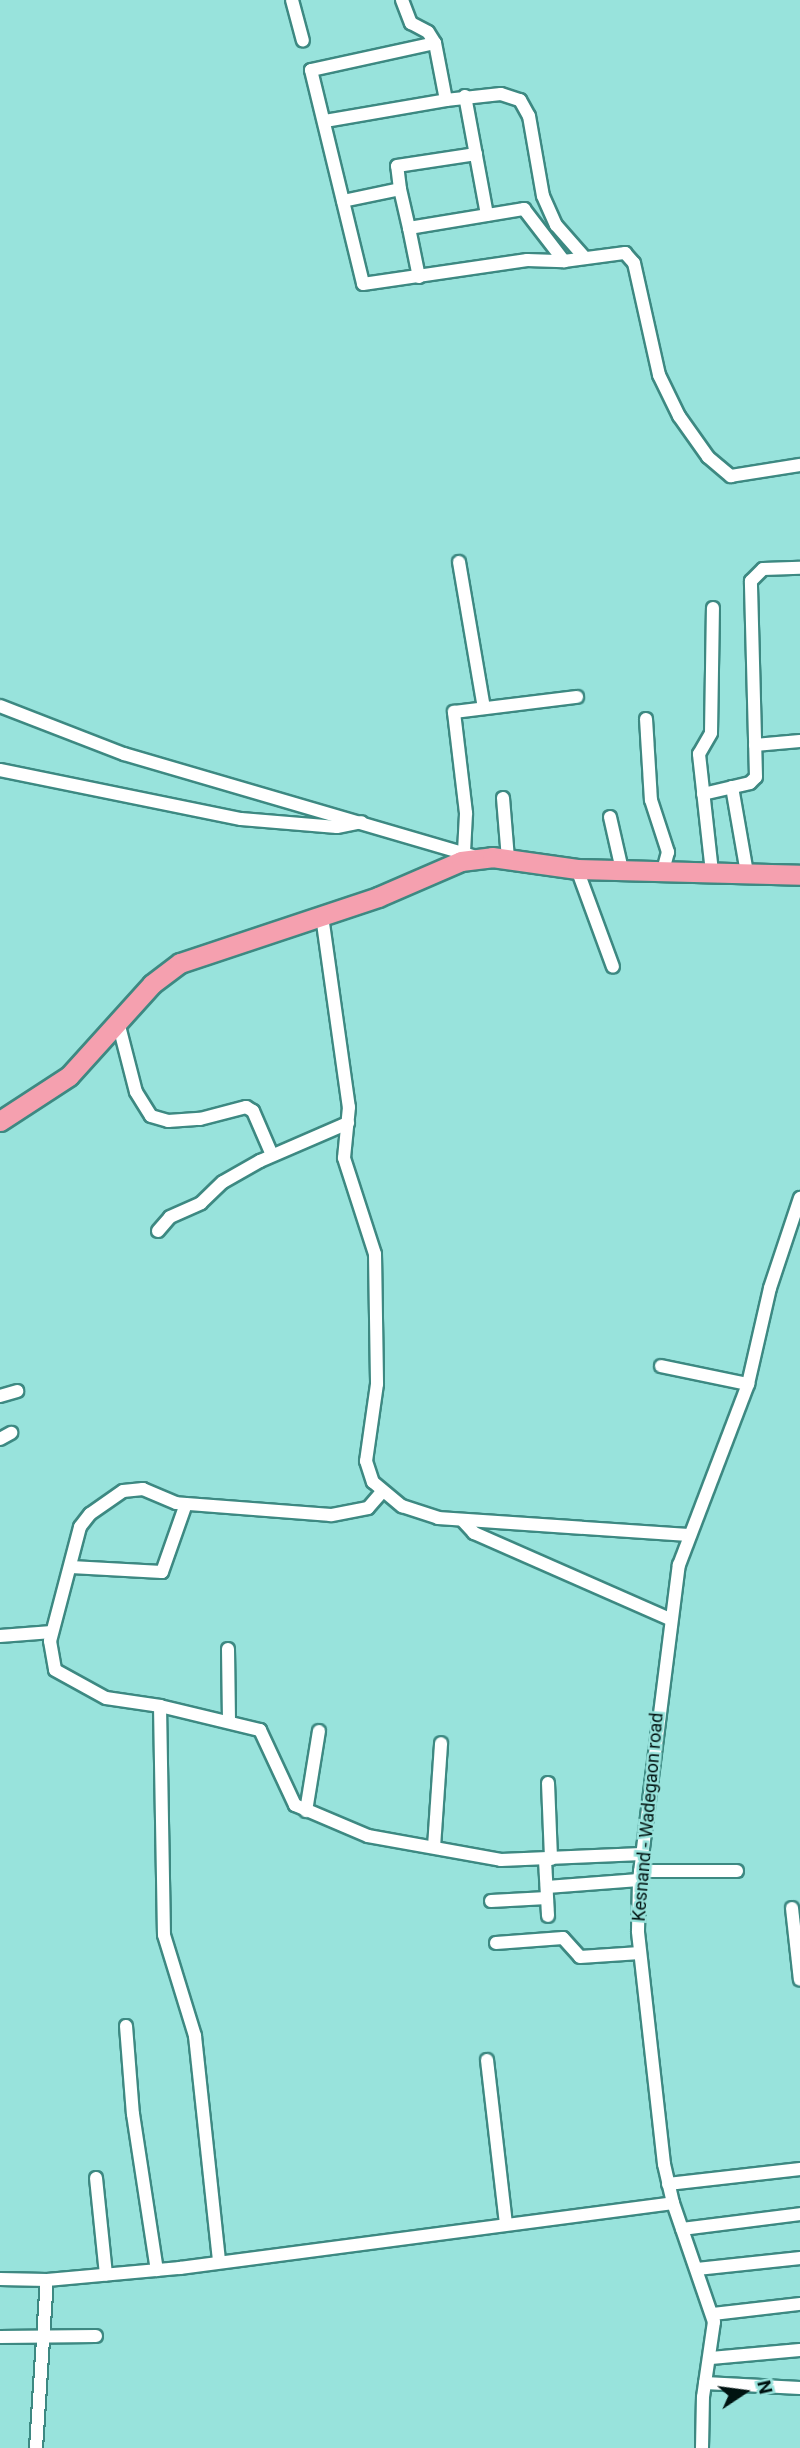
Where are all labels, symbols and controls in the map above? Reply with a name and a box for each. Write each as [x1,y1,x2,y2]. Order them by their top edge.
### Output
street label: Kesnand - Wadegaon road [628,1712,668,1922]
north arrow [709,2357,779,2427]
text: N [752,2378,778,2396]

